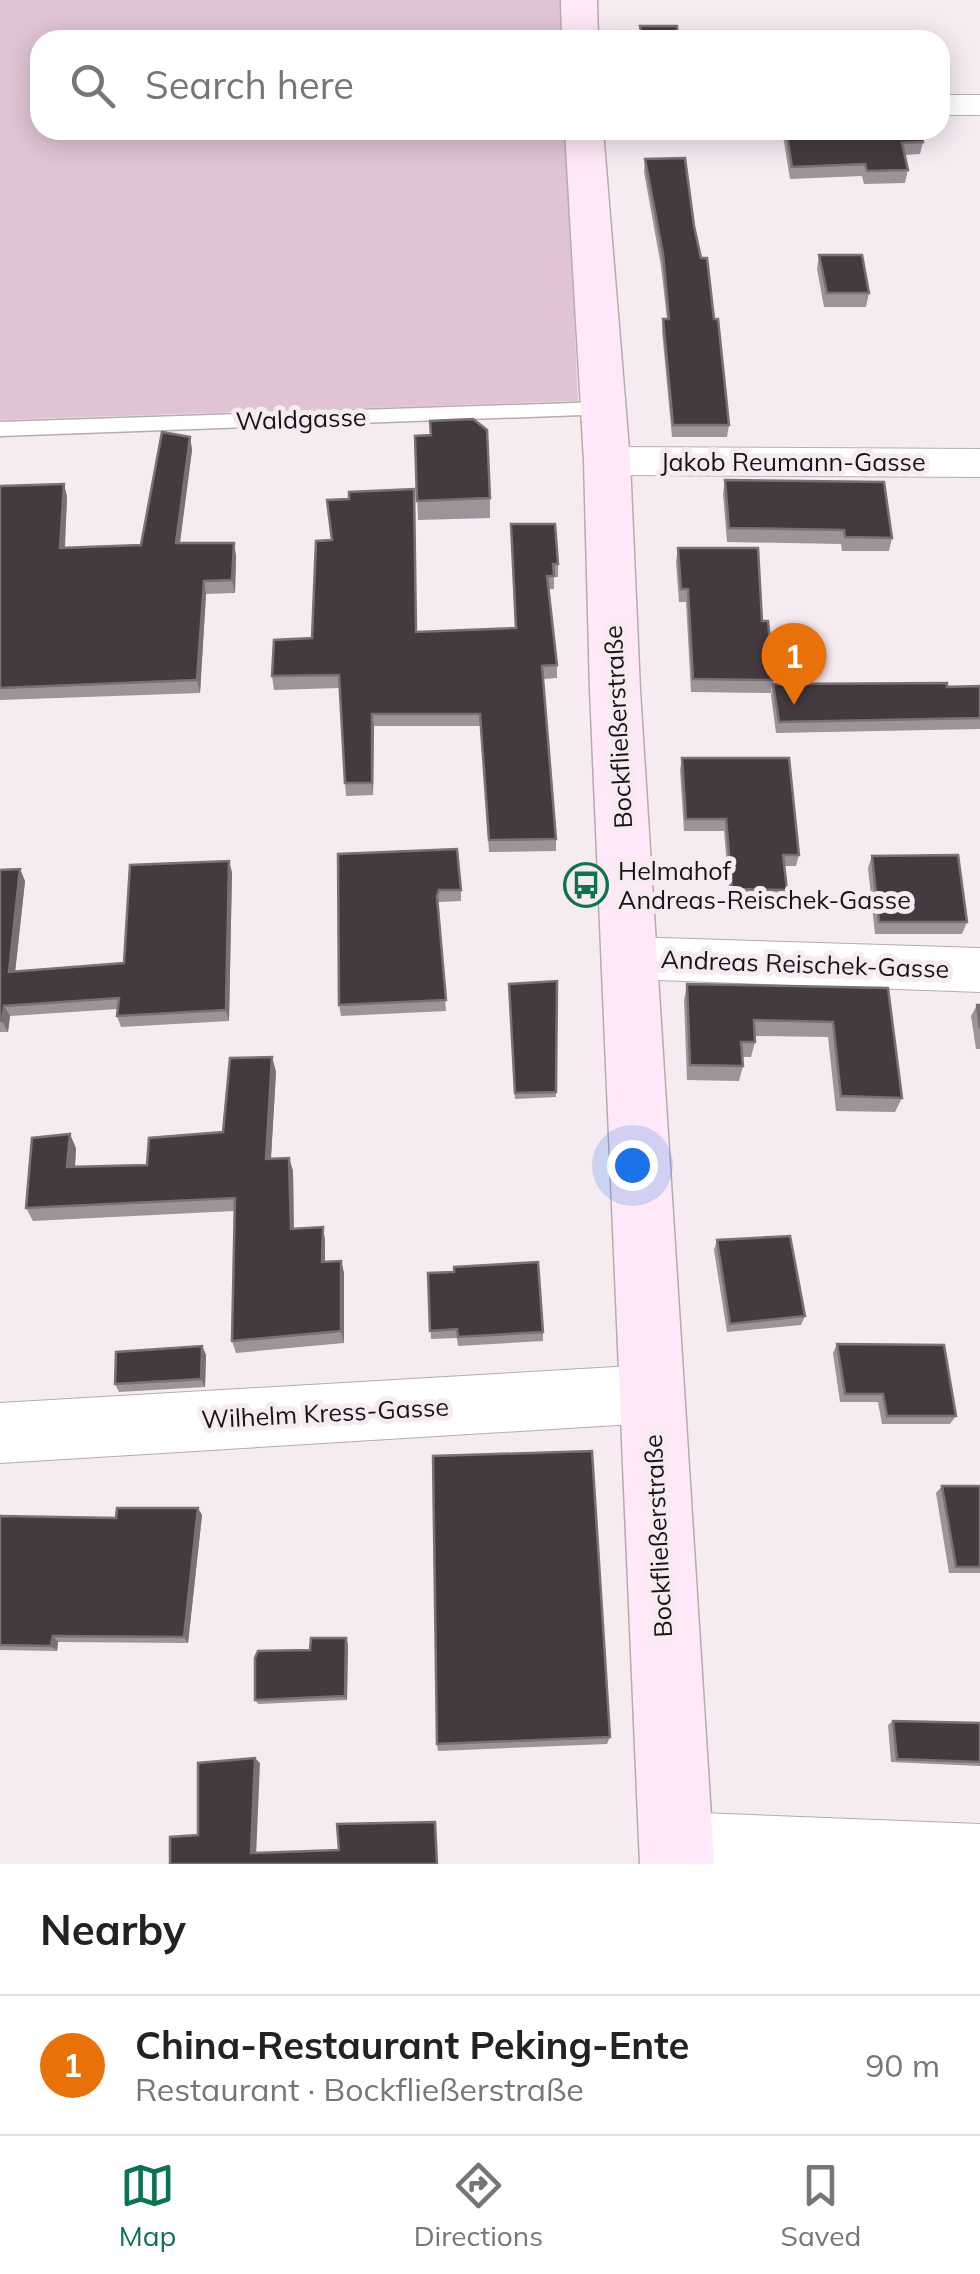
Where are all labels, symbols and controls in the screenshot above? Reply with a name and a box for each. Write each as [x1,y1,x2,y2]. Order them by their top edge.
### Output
search box [30,30,950,140]
icon: search [65,58,120,113]
text: Search here [145,61,354,109]
street label: Waldgasse [235,401,367,436]
street label: Jakob Reumann-Gasse [660,446,926,477]
pin: 1 [762,622,826,705]
street label: Bockfließerstraße [597,625,638,829]
place label: Helmahof Andreas-Reischek-Gasse [618,855,911,915]
bus stop icon: Helmahof Andreas-Reischek-Gasse [563,862,609,908]
street label: Andreas Reischek-Gasse [660,943,950,984]
your location [607,1140,658,1191]
street label: Wilhelm Kress-Gasse [200,1391,450,1434]
street label: Bockfließerstraße [637,1434,678,1638]
text: Nearby [40,1903,186,1956]
text: China-Restaurant Peking-Ente [135,2021,689,2069]
text: 1 [63,2045,82,2085]
text: 90 m [865,2045,940,2085]
text: Restaurant · Bockfließerstraße [135,2069,584,2109]
tab: Map [119,2158,176,2253]
tab: Directions [414,2158,543,2253]
tab: Saved [780,2158,861,2253]

